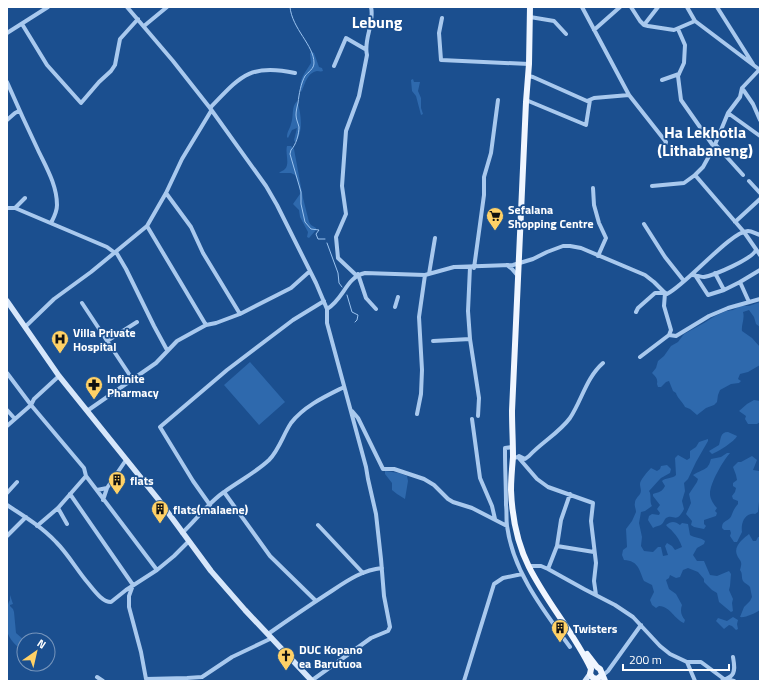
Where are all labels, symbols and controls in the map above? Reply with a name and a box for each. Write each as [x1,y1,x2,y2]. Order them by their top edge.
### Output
district label: Lebung [352,10,403,34]
district label: Ha Lekhotla (Lithabaneng) [657,120,753,162]
place label: Sefalana Shopping Centre [508,200,594,233]
supermarket icon: Sefalana Shopping Centre [485,206,505,231]
place label: Villa Private Hospital [73,323,136,356]
hospital icon: Villa Private Hospital [50,329,70,354]
place label: Infinite Pharmacy [107,369,159,402]
pharmacy icon: Infinite Pharmacy [84,375,104,400]
building icon: flats [107,470,127,495]
place label: flats [130,471,154,490]
building icon: flats(malaene) [150,499,170,524]
place label: flats(malaene) [173,500,249,519]
building icon: Twisters [550,618,570,643]
place label: Twisters [573,619,618,638]
north arrow [16,632,56,672]
text: N [34,635,49,652]
place label: DUC Kopano ea Barutuoa [299,640,363,673]
church icon: DUC Kopano ea Barutuoa [276,646,296,671]
scale bar [623,646,729,672]
text: 200 m [629,650,662,669]

